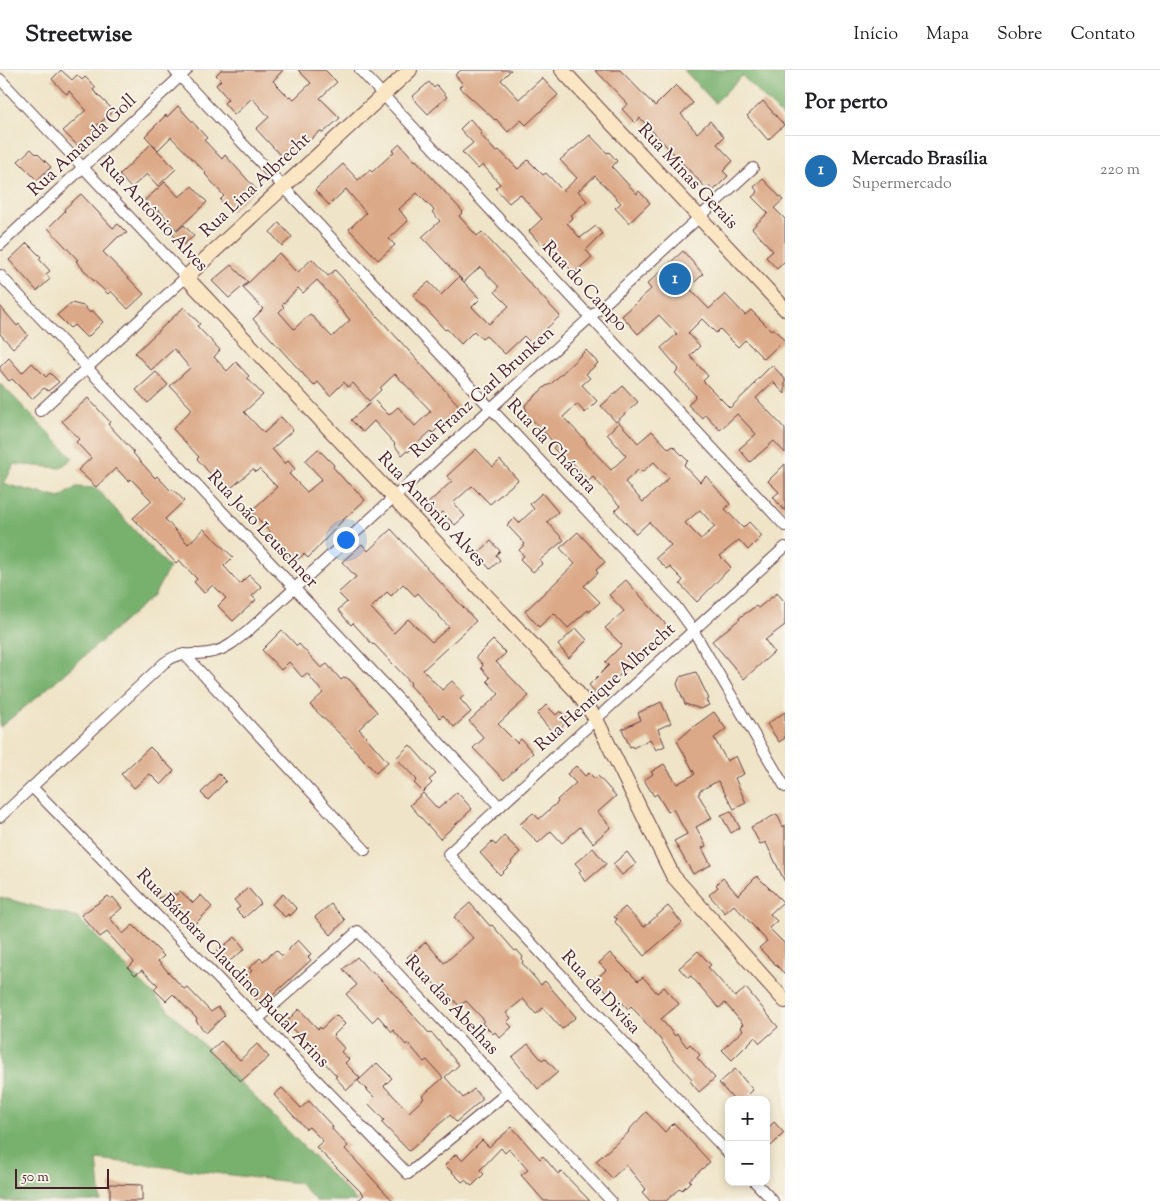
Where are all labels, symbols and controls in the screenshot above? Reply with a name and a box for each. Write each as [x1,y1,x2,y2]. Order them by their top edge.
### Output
text: Streetwise [25,18,132,52]
text: Início [853,22,898,48]
text: Mapa [926,22,969,48]
text: Sobre [997,22,1042,48]
text: Contato [1070,22,1135,48]
text: Por perto [805,88,888,118]
street label: Rua Amanda Goll [23,89,143,203]
street label: Rua Minas Gerais [631,118,743,236]
street label: Rua Lina Albrecht [195,128,317,244]
text: Mercado Brasília [852,146,987,173]
street label: Rua Antônio Alves [93,152,213,278]
text: 1 [818,159,824,182]
text: 220 m [1100,159,1140,182]
text: Supermercado [852,173,952,196]
street label: Rua do Campo [535,236,633,338]
pin: 1 [659,260,691,298]
street label: Rua Franz Carl Brunken [405,321,561,465]
street label: Rua da Chácara [500,394,602,500]
street label: Rua Antônio Alves [371,447,491,573]
street label: Rua João Leuschner [200,465,324,595]
your location [333,527,359,553]
street label: Rua Henrique Albrecht [530,618,682,758]
street label: Rua Bárbara Claudino Budal Arins [130,864,334,1074]
street label: Rua da Divisa [554,945,646,1041]
street label: Rua das Abelhas [398,950,504,1062]
map controls [725,1096,770,1186]
button: + [725,1096,770,1141]
button: − [725,1141,770,1186]
scale bar [15,1166,109,1189]
text: 50 m [22,1168,49,1188]

